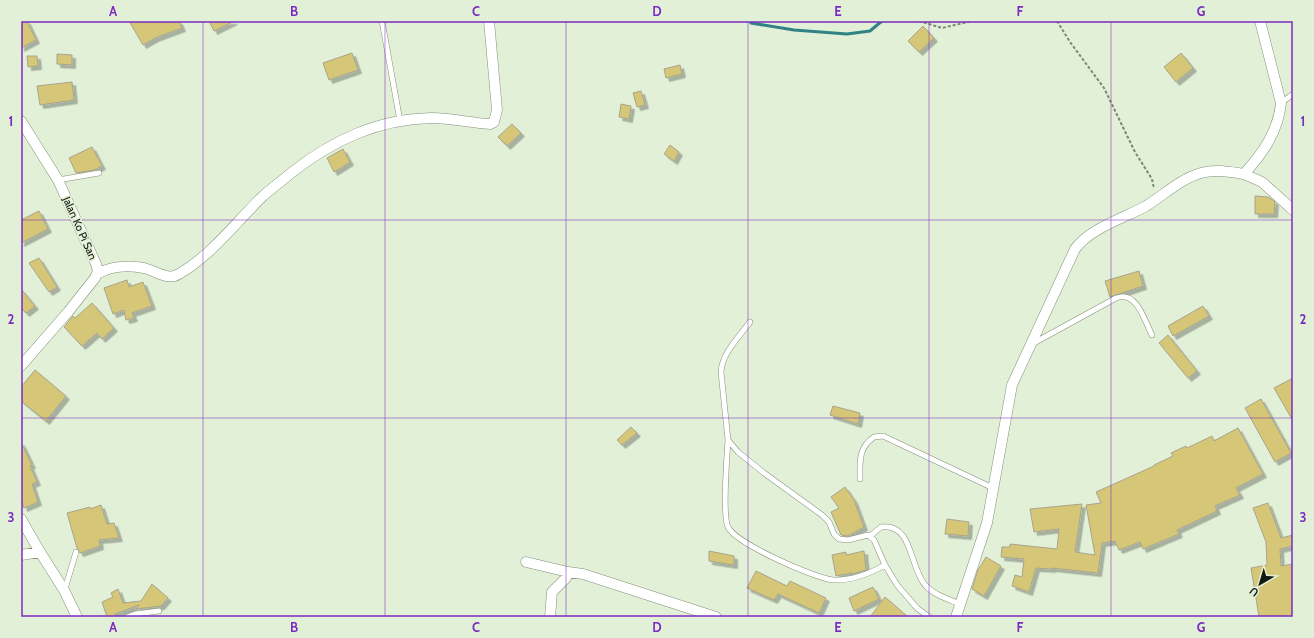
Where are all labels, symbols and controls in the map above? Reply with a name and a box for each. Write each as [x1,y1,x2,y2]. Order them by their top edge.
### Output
text: A [109,3,118,19]
text: B [290,3,298,19]
text: C [472,3,480,19]
text: D [652,3,662,19]
text: E [834,3,842,19]
text: F [1017,3,1024,19]
text: G [1197,3,1206,19]
text: 1 [9,113,13,129]
text: 1 [1301,113,1305,129]
street label: Jalan Ko Pi San [59,193,100,262]
text: 2 [8,311,15,327]
text: 2 [1300,311,1307,327]
text: 3 [7,509,15,525]
text: 3 [1299,509,1307,525]
north arrow [1240,564,1280,604]
text: U [1246,584,1261,600]
text: A [109,619,118,635]
text: B [290,619,298,635]
text: C [472,619,480,635]
text: D [652,619,662,635]
text: E [834,619,842,635]
text: F [1017,619,1024,635]
text: G [1197,619,1206,635]

